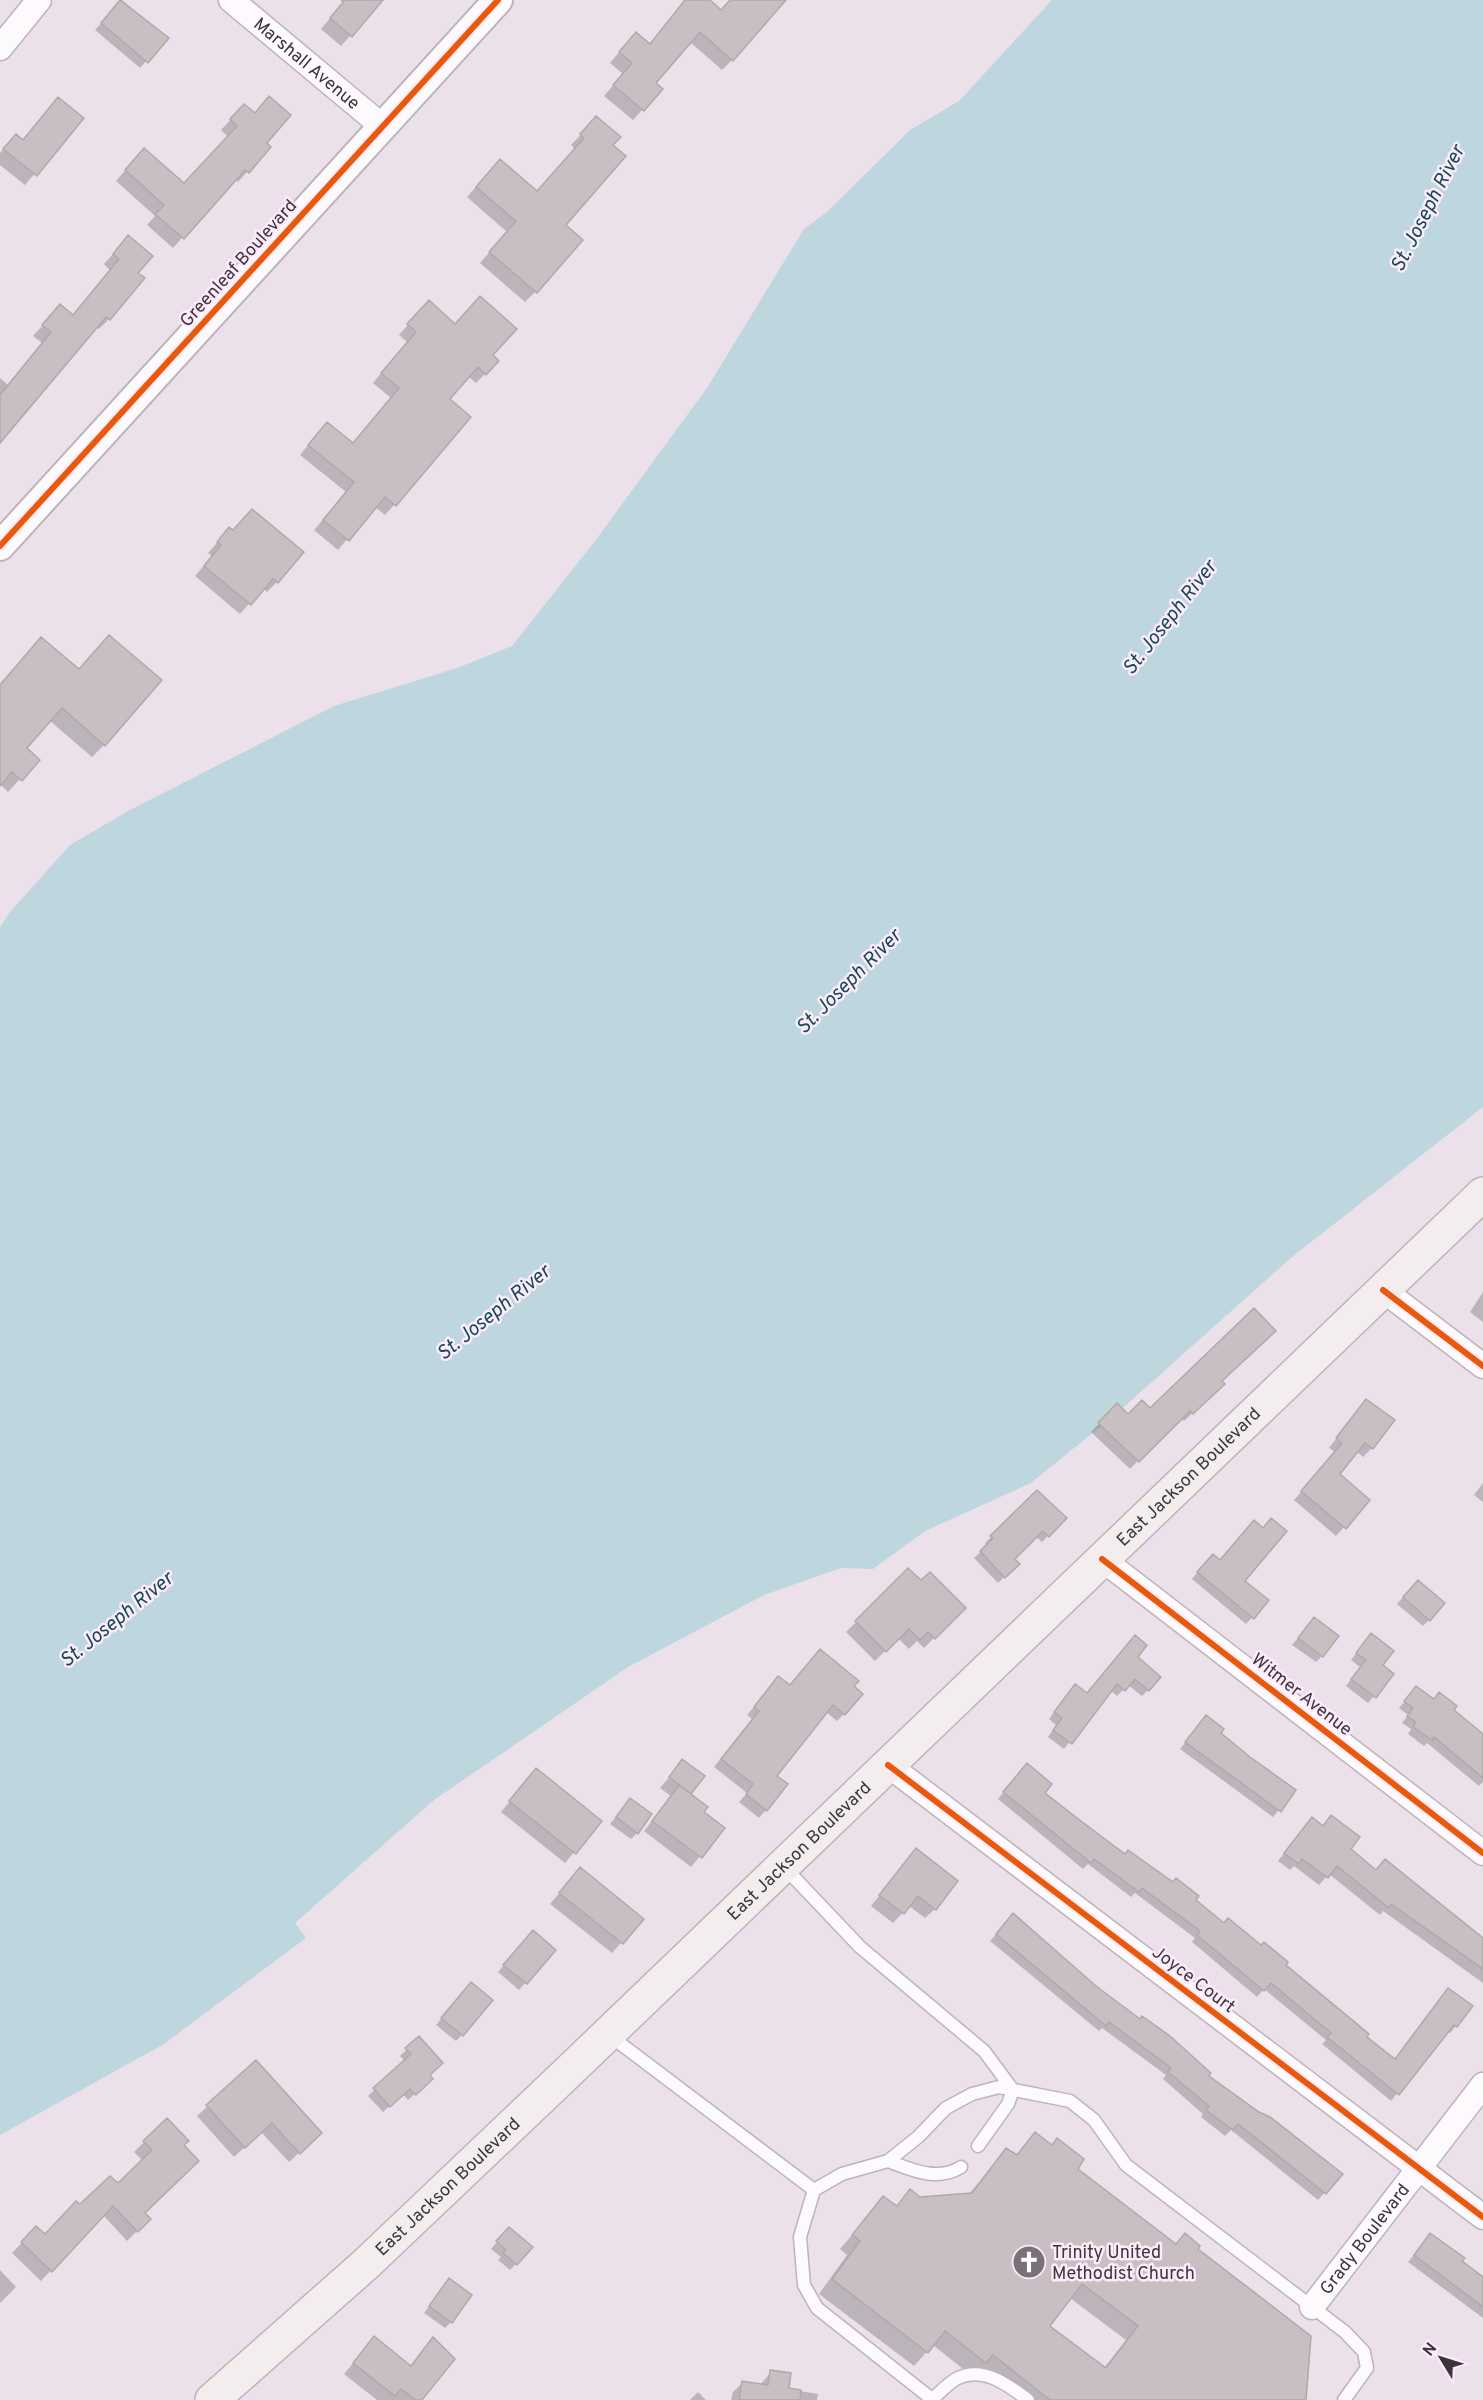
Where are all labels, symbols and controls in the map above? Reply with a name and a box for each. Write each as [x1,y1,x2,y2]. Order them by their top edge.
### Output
street label: Marshall Avenue [248,14,364,116]
water label: St. Joseph River [1386,140,1472,277]
street label: Greenleaf Boulevard [176,195,303,333]
water label: St. Joseph River [1118,554,1224,681]
water label: St. Joseph River [791,923,909,1041]
water label: St. Joseph River [432,1259,557,1367]
street label: East Jackson Boulevard [1112,1403,1266,1552]
water label: St. Joseph River [55,1566,180,1674]
street label: Witmer Avenue [1246,1649,1356,1742]
street label: East Jackson Boulevard [723,1777,877,1926]
street label: Joyce Court [1147,1941,1239,2019]
street label: East Jackson Boulevard [371,2113,526,2262]
street label: Grady Boulevard [1316,2180,1416,2300]
place label: Trinity United Methodist Church [1052,2242,1195,2286]
church icon: Trinity United Methodist Church [1011,2244,1047,2280]
north arrow [1411,2328,1471,2388]
text: N [1419,2339,1442,2361]

